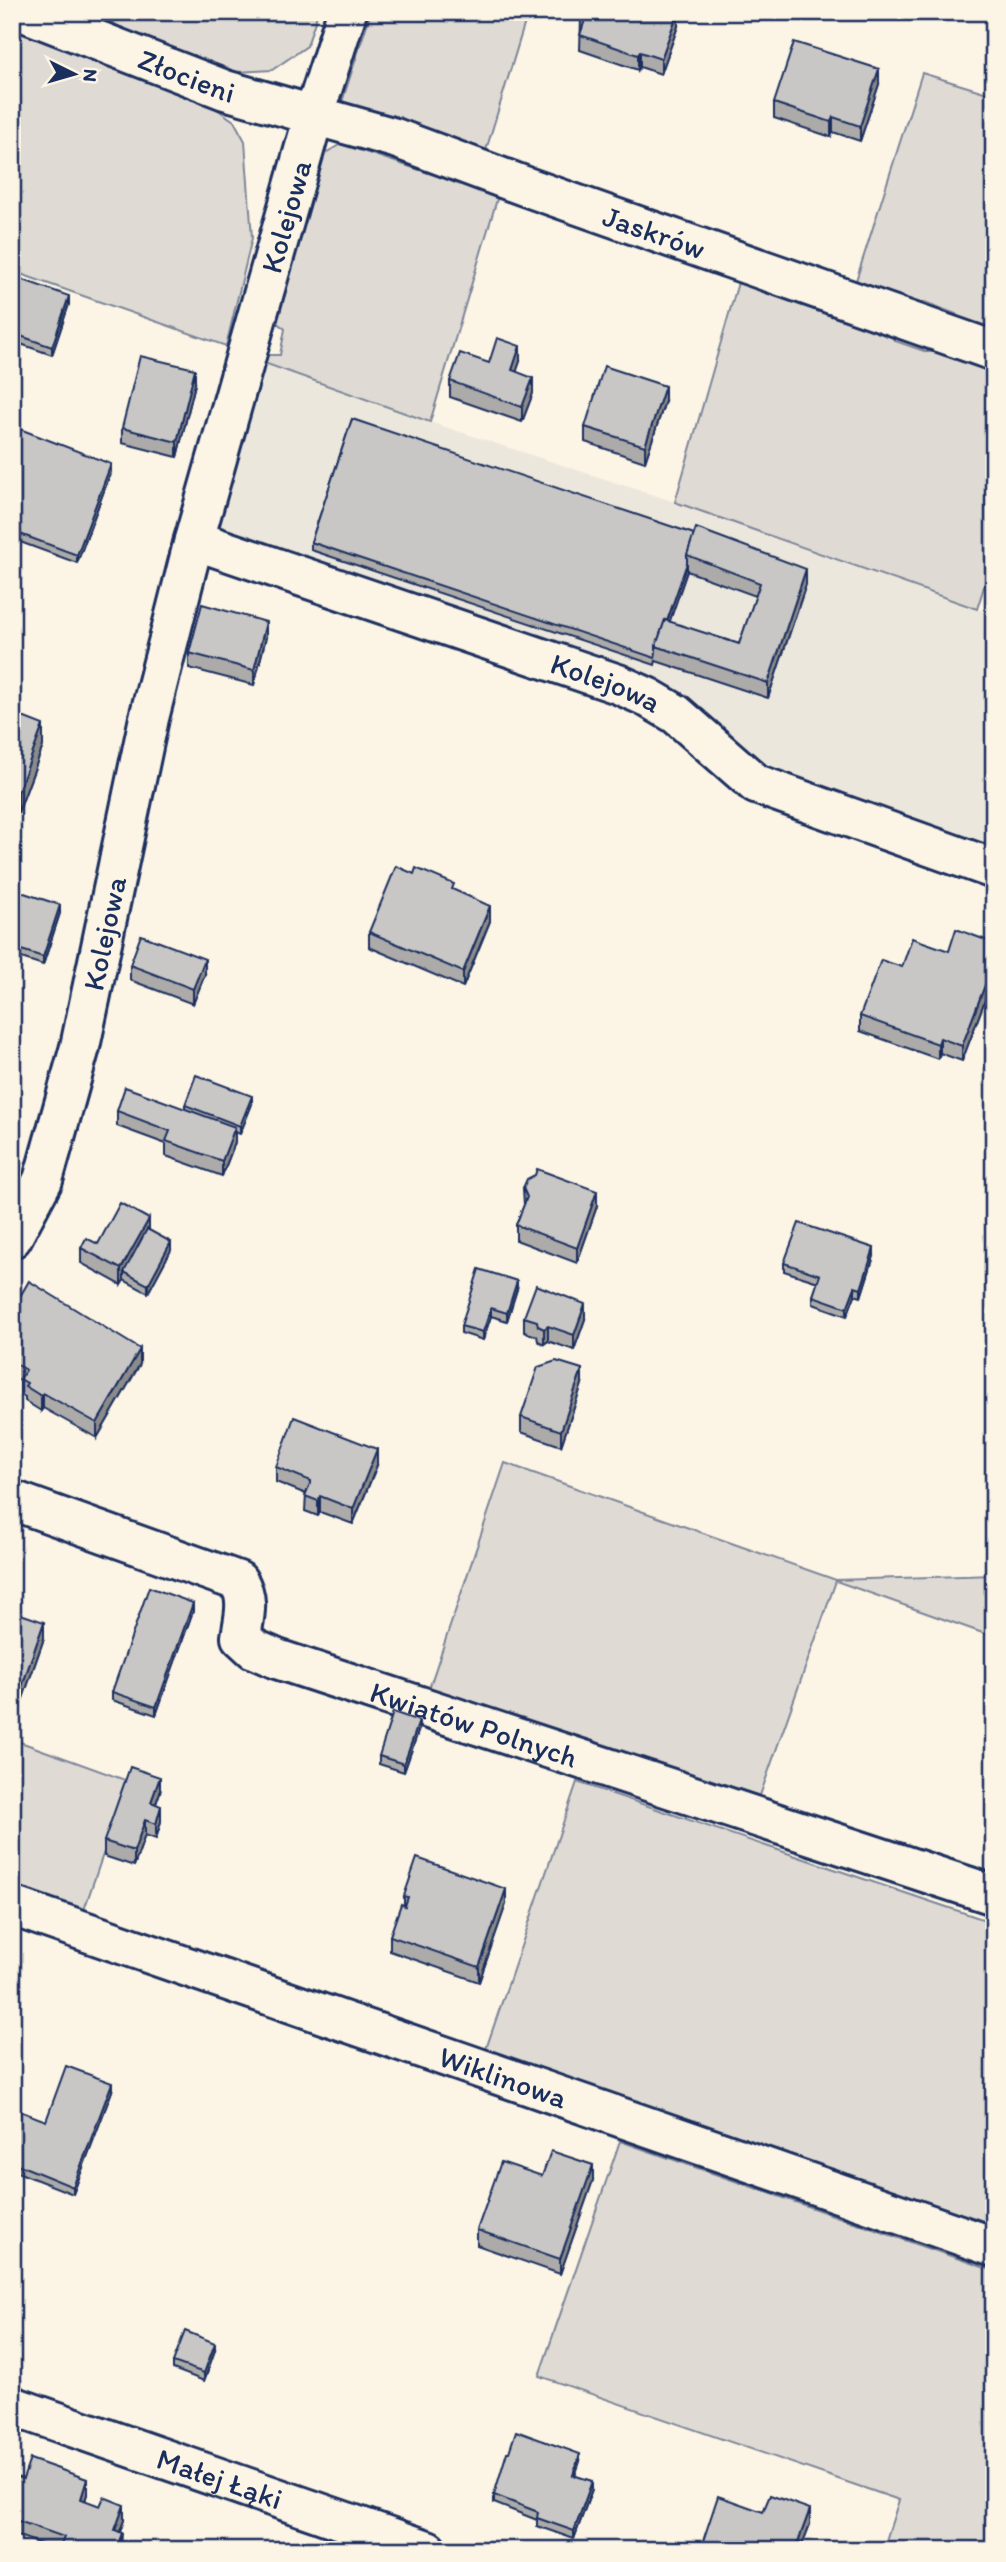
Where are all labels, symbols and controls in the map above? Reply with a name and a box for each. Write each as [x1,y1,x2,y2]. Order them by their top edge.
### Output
north arrow [38,38,108,108]
street label: Złocieni [133,40,240,110]
text: N [78,68,102,83]
street label: Kolejowa [252,155,319,277]
street label: Jaskrów [598,197,710,267]
street label: Kolejowa [546,644,669,720]
street label: Kolejowa [74,872,134,994]
street label: Kwiatów Polnych [366,1673,582,1775]
street label: Wiklinowa [434,2037,573,2116]
street label: Małej Łąki [152,2439,288,2517]

